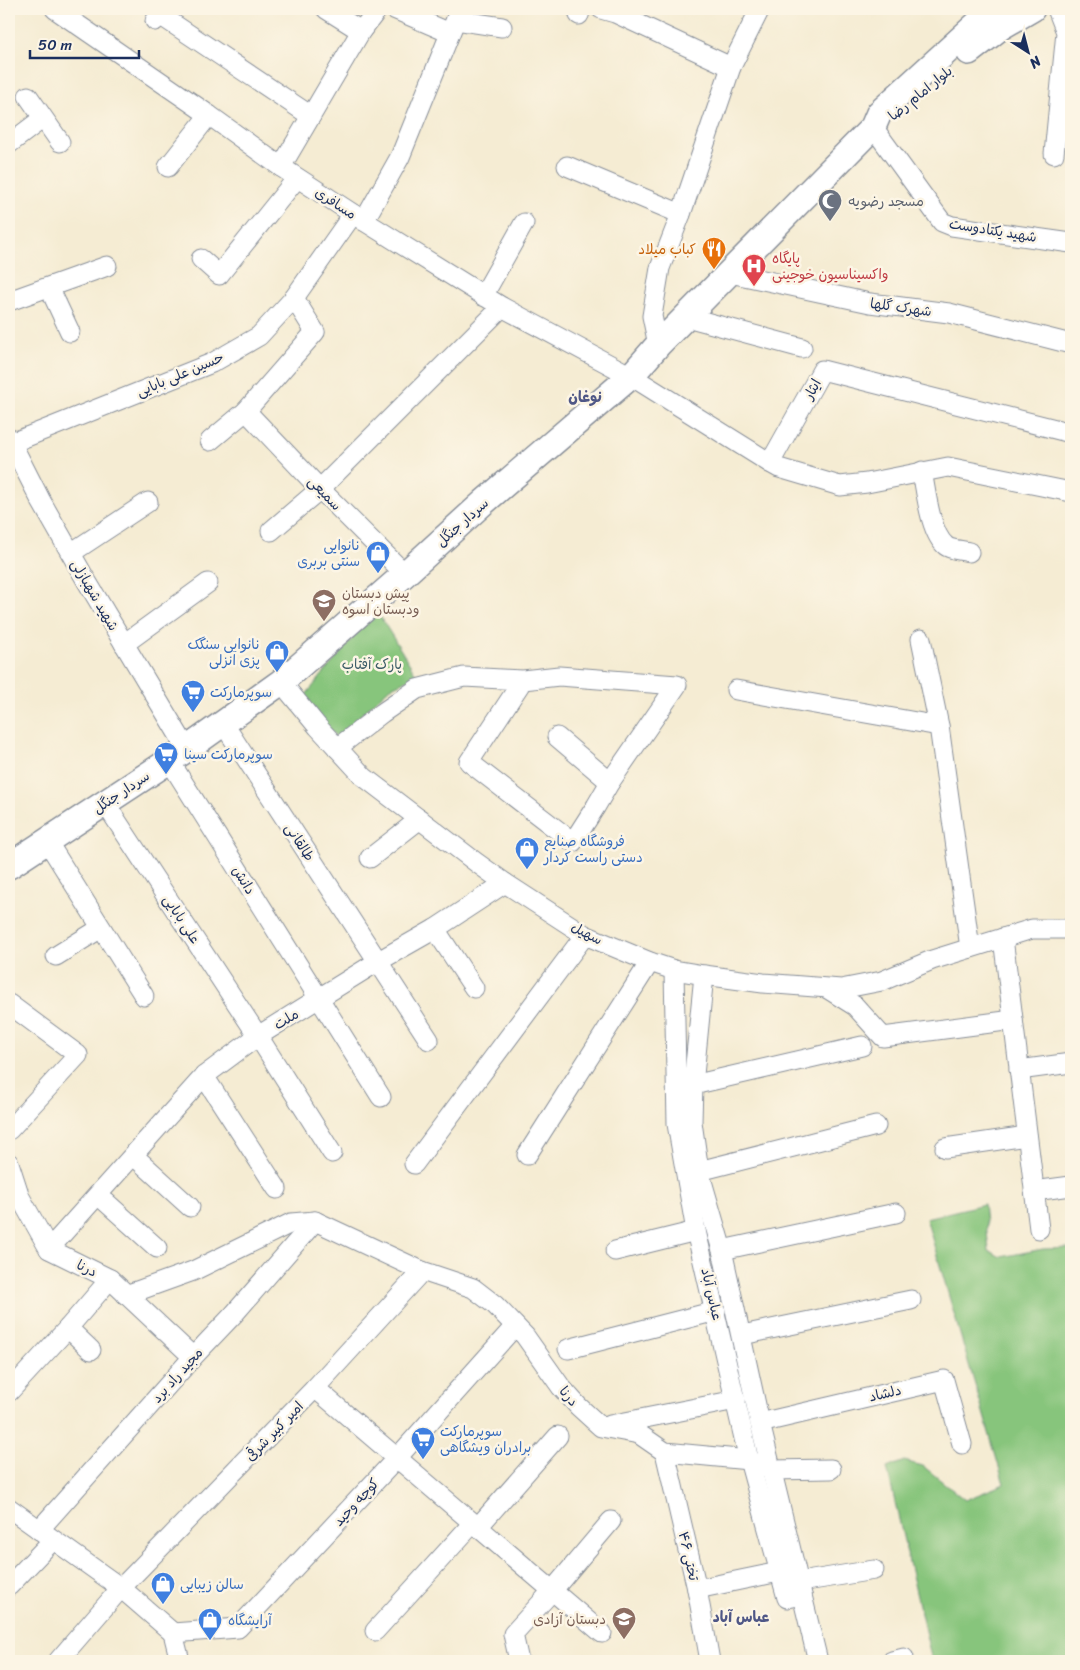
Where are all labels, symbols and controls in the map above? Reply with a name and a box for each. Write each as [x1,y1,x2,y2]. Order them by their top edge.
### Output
scale bar [30,28,139,60]
north arrow [1002,28,1052,78]
text: 50 m [38,32,73,58]
text: N [1024,49,1047,75]
street label: بلوار امام رضا [882,59,958,128]
street label: مسافری [310,180,362,226]
mosque icon: مسجد رضویه [817,188,843,222]
place label: مسجد رضویه [848,189,924,214]
street label: شهید یکتادوست [947,211,1039,250]
restaurant icon: کباب میلاد [701,236,727,270]
place label: کباب میلاد [638,237,696,262]
place label: پایگاه واکسیناسیون خوجینی [772,246,888,287]
hospital icon: پایگاه واکسیناسیون خوجینی [741,253,767,287]
street label: شهرک گلها [868,291,933,324]
street label: حسین علی بابایی [132,345,228,404]
street label: ایثار [796,374,828,405]
district label: نوغان [568,384,602,410]
street label: سمیعی [301,470,348,517]
street label: سردار جنگل [430,491,495,553]
place label: نانوایی سنتی بربری [297,533,360,574]
shop icon: نانوایی سنتی بربری [365,540,391,574]
street label: شهید شهبازلی [64,555,125,636]
place label: پیش دبستان ودبستان اسوه [342,581,419,622]
school or university icon: پیش دبستان ودبستان اسوه [311,588,337,622]
place label: نانوایی سنگک پزی انزلی [188,632,260,673]
shop icon: نانوایی سنگک پزی انزلی [264,639,290,673]
park label: پارک آفتاب [342,652,402,677]
supermarket icon: سوپرمارکت [180,679,206,713]
place label: سوپرمارکت [210,680,272,705]
supermarket icon: سوپرمارکت سینا [153,741,179,775]
place label: سوپرمارکت سینا [184,742,273,767]
street label: سردار جنگل [87,764,155,821]
street label: طالقانی [278,818,321,867]
place label: فروشگاه صنایع دستی راست کردار [543,829,643,870]
shop icon: فروشگاه صنایع دستی راست کردار [514,836,540,870]
street label: دانش [225,861,262,900]
street label: علی بابایی [156,889,207,949]
street label: سهیل [566,915,607,952]
street label: ملت [269,1002,304,1037]
street label: درنا [72,1253,102,1284]
street label: عباس آباد [693,1265,730,1323]
street label: مجید راد برد [145,1342,209,1409]
street label: دلشاد [866,1378,904,1409]
street label: درنا [552,1380,585,1412]
street label: امیر کبیر شرقی [239,1395,310,1468]
place label: سوپرمارکت برادران ویشگاهی [440,1419,531,1460]
supermarket icon: سوپرمارکت برادران ویشگاهی [410,1426,436,1460]
street label: کوچه وحید [327,1472,386,1532]
street label: تختی ۴۶ [671,1529,707,1584]
shop icon: سالن زیبایی [150,1571,176,1605]
place label: سالن زیبایی [180,1572,244,1597]
district label: عباس آباد [713,1604,769,1630]
school or university icon: دبستان آزادی [611,1606,637,1640]
shop icon: آرایشگاه [197,1607,223,1641]
place label: دبستان آزادی [533,1607,606,1632]
place label: آرایشگاه [228,1608,272,1633]

